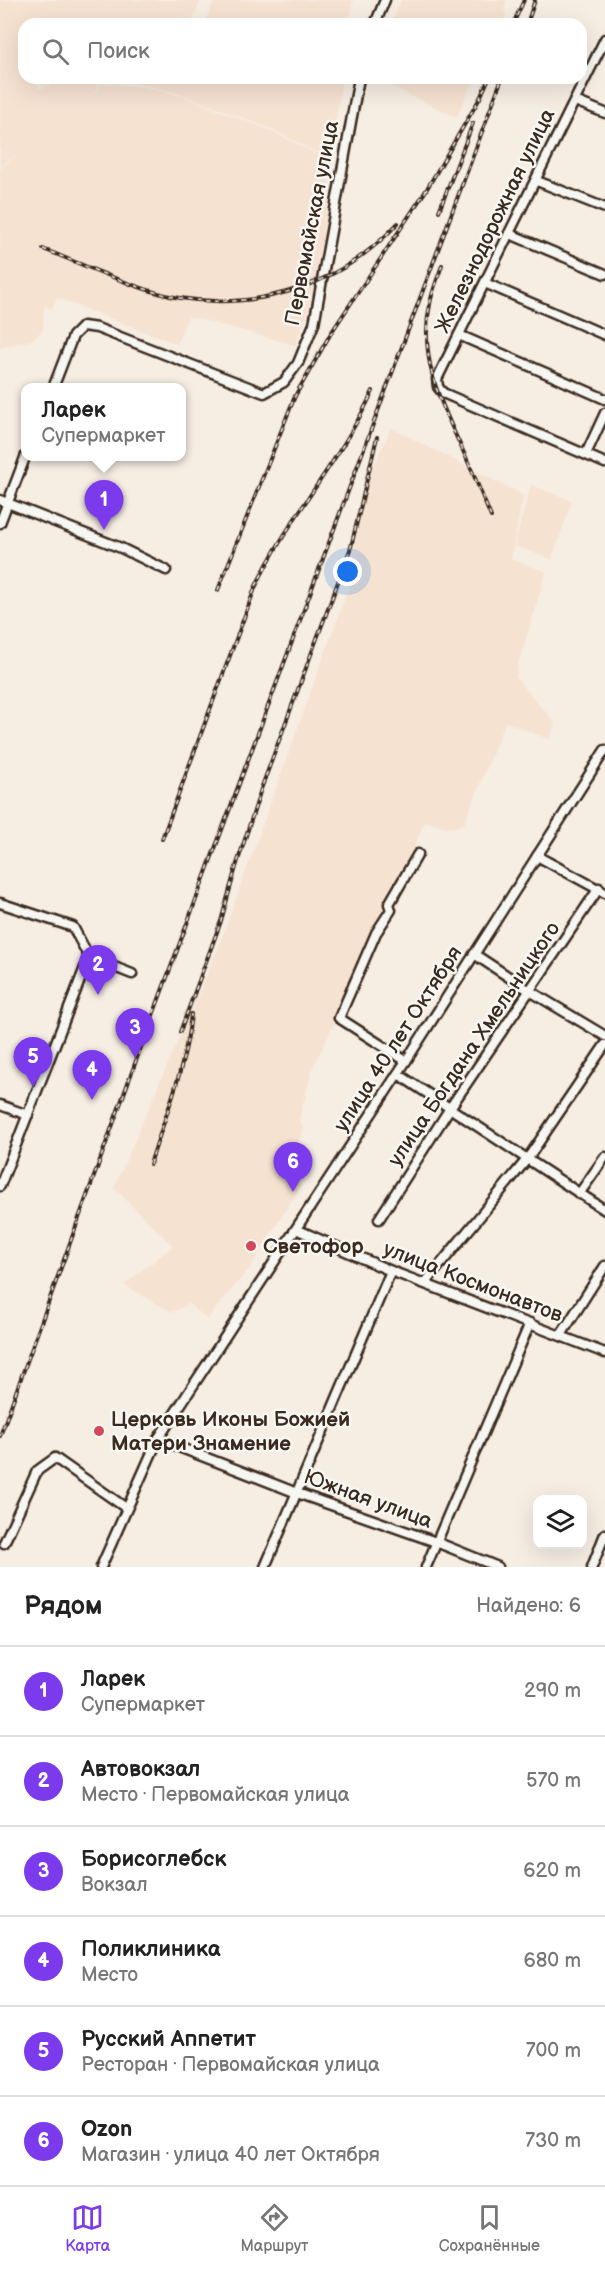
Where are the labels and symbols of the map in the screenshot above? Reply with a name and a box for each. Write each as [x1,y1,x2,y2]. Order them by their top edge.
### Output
street label: Железнодорожная улица [430,104,561,337]
street label: Первомайская улица [280,118,344,328]
pin: 1 [84,480,124,530]
your location [333,557,362,586]
street label: улица Богдана Хмельницкого [383,917,565,1171]
street label: улица 40 лет Октября [329,941,467,1137]
pin: 2 [78,946,118,995]
pin: 3 [116,1008,154,1058]
pin: 5 [14,1038,52,1087]
pin: 4 [72,1050,112,1100]
pin: 6 [274,1142,312,1192]
place label: Светофор [263,1234,364,1259]
street label: улица Космонавтов [380,1236,566,1328]
marker: Светофор [244,1239,258,1253]
place label: Церковь Иконы Божией Матери Знамение [111,1407,350,1456]
marker: Церковь Иконы Божией Матери Знамение [92,1424,106,1438]
street label: Южная улица [300,1464,436,1534]

